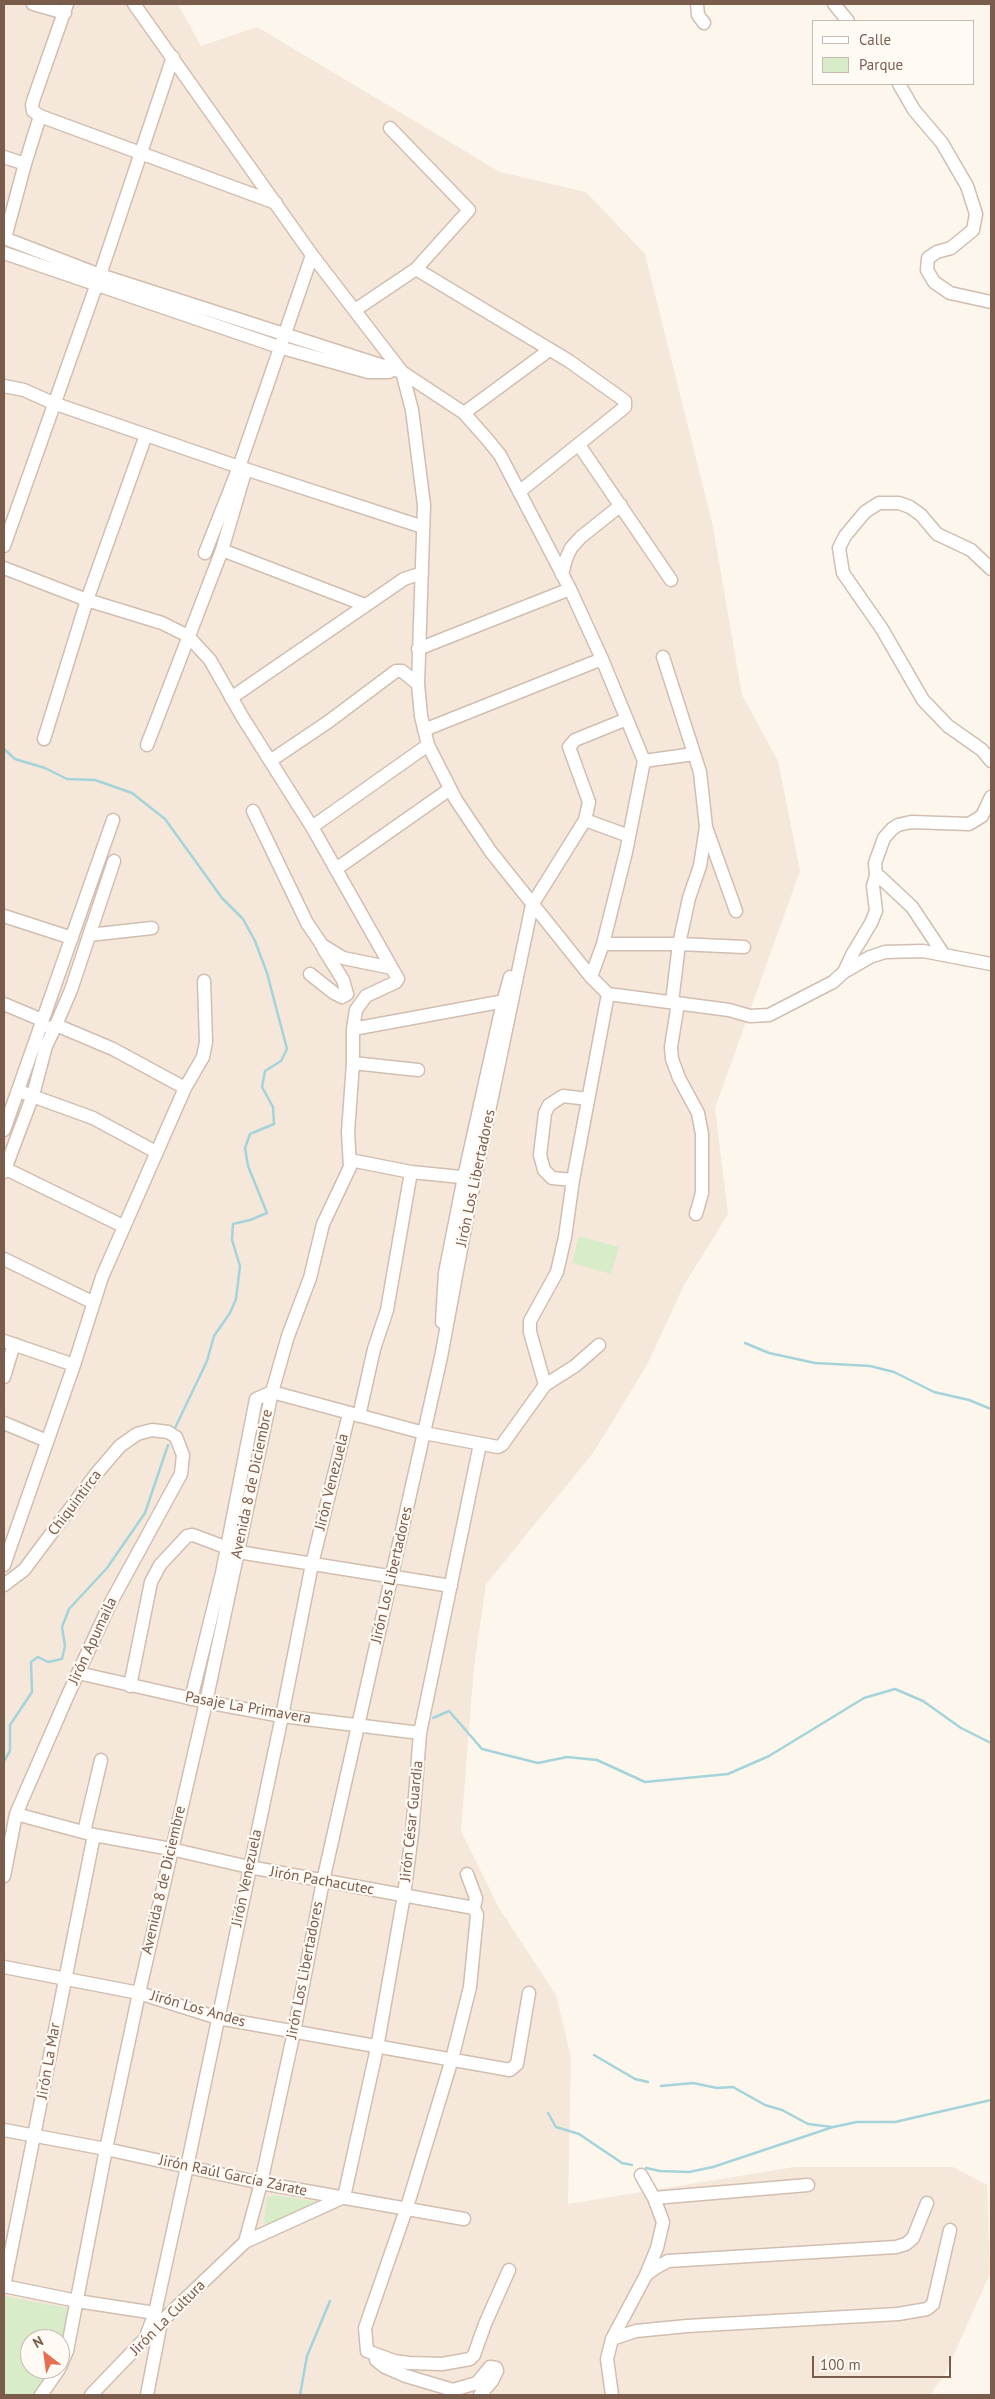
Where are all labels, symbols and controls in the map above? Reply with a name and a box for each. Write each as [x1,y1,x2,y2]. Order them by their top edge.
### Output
legend [812,20,975,85]
text: Calle [859,30,891,49]
text: Parque [859,55,903,74]
street label: Jirón Los Libertadores [453,1108,499,1248]
street label: Avenida 8 de Diciembre [227,1408,277,1560]
street label: Jirón Venezuela [311,1432,353,1532]
street label: Chiquintirca [44,1467,106,1539]
street label: Jirón Los Libertadores [368,1505,416,1645]
street label: Jirón Apumaila [65,1595,121,1687]
street label: Pasaje La Primavera [184,1688,312,1728]
street label: Jirón César Guardia [397,1760,427,1882]
street label: Avenida 8 de Diciembre [138,1804,190,1956]
street label: Jirón Venezuela [228,1828,266,1928]
street label: Jirón Pachacutec [269,1863,375,1899]
street label: Jirón Los Libertadores [283,1900,327,2040]
street label: Jirón Los Andes [148,1987,248,2031]
street label: Jirón La Mar [33,2022,65,2100]
street label: Jirón Raúl García Zárate [157,2151,309,2201]
street label: Jirón La Cultura [127,2277,209,2359]
north arrow [20,2329,70,2379]
text: N [30,2332,46,2352]
scale bar [815,2346,954,2378]
text: 100 m [820,2355,861,2374]

